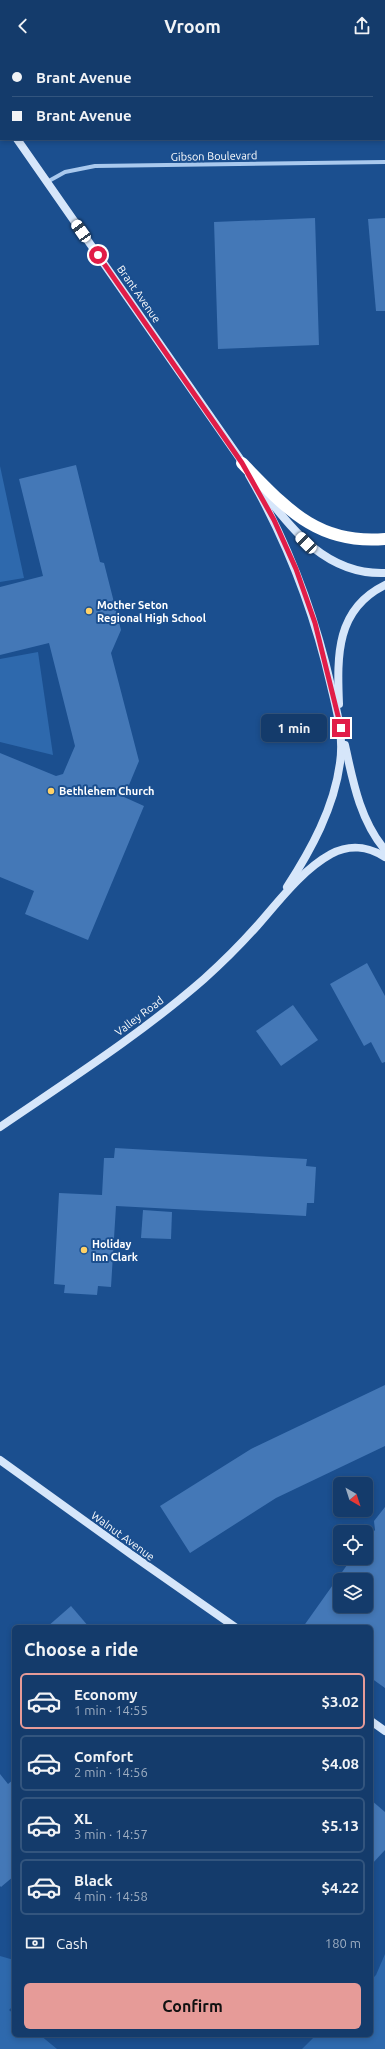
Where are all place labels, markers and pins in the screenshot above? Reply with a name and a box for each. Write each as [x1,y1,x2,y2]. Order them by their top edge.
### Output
place label: Mother Seton Regional High School [97,599,207,624]
marker: Mother Seton Regional High School [84,606,94,616]
place label: Bethlehem Church [59,785,155,797]
marker: Bethlehem Church [46,786,56,796]
place label: Holiday Inn Clark [92,1238,139,1263]
marker: Holiday Inn Clark [79,1245,89,1255]

